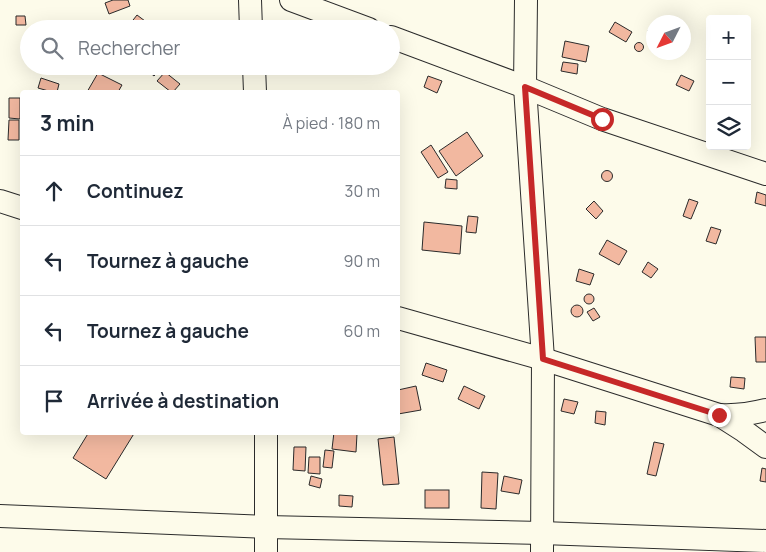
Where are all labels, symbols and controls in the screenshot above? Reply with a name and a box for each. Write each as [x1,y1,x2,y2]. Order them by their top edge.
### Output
north arrow [646,15,691,60]
map controls [706,15,751,150]
button: + [706,15,751,60]
search box [20,20,400,75]
icon: search [38,34,66,62]
text: Rechercher [78,35,180,61]
button: − [706,60,751,105]
button: layers [706,105,751,150]
route start [591,108,614,131]
text: 3 min [40,109,94,137]
text: À pied · 180 m [283,112,380,134]
icon: ahead [40,177,68,205]
text: Continuez [87,178,184,204]
text: 30 m [345,180,380,202]
icon: left [40,247,68,275]
text: Tournez à gauche [87,248,249,274]
text: 90 m [344,250,380,272]
icon: left [40,317,68,345]
text: Tournez à gauche [87,318,249,344]
text: 60 m [344,320,380,342]
icon: arrive [40,387,68,415]
text: Arrivée à destination [87,388,279,414]
route end [708,404,731,427]

